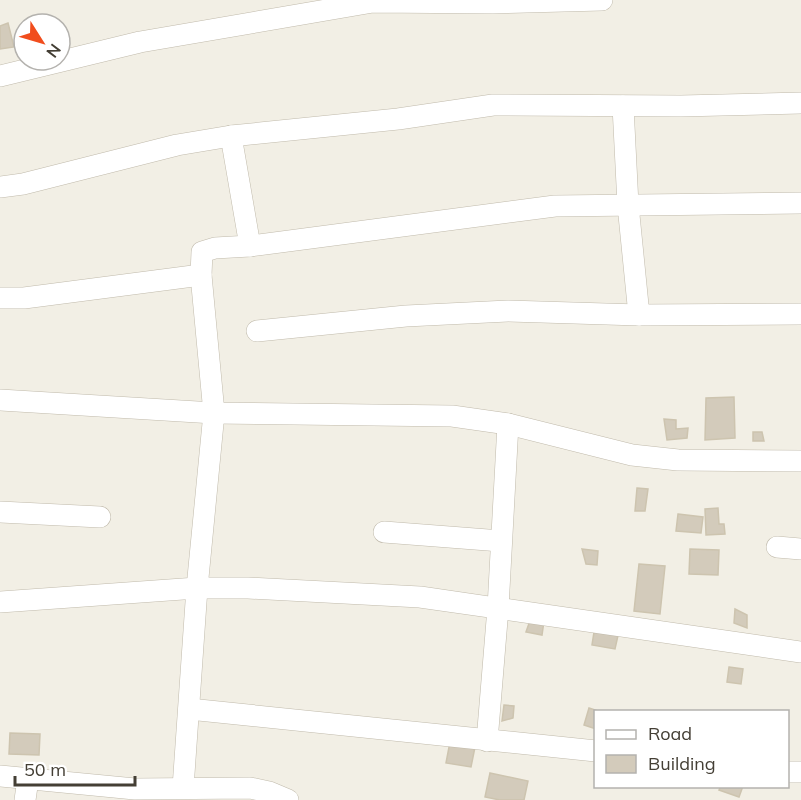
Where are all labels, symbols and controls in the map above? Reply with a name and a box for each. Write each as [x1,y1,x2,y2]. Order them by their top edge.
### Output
north arrow [12,12,72,72]
text: N [42,40,66,62]
legend [594,710,789,788]
text: Road [648,722,692,745]
scale bar [15,749,135,787]
text: Building [648,752,716,775]
text: 50 m [24,758,66,781]

